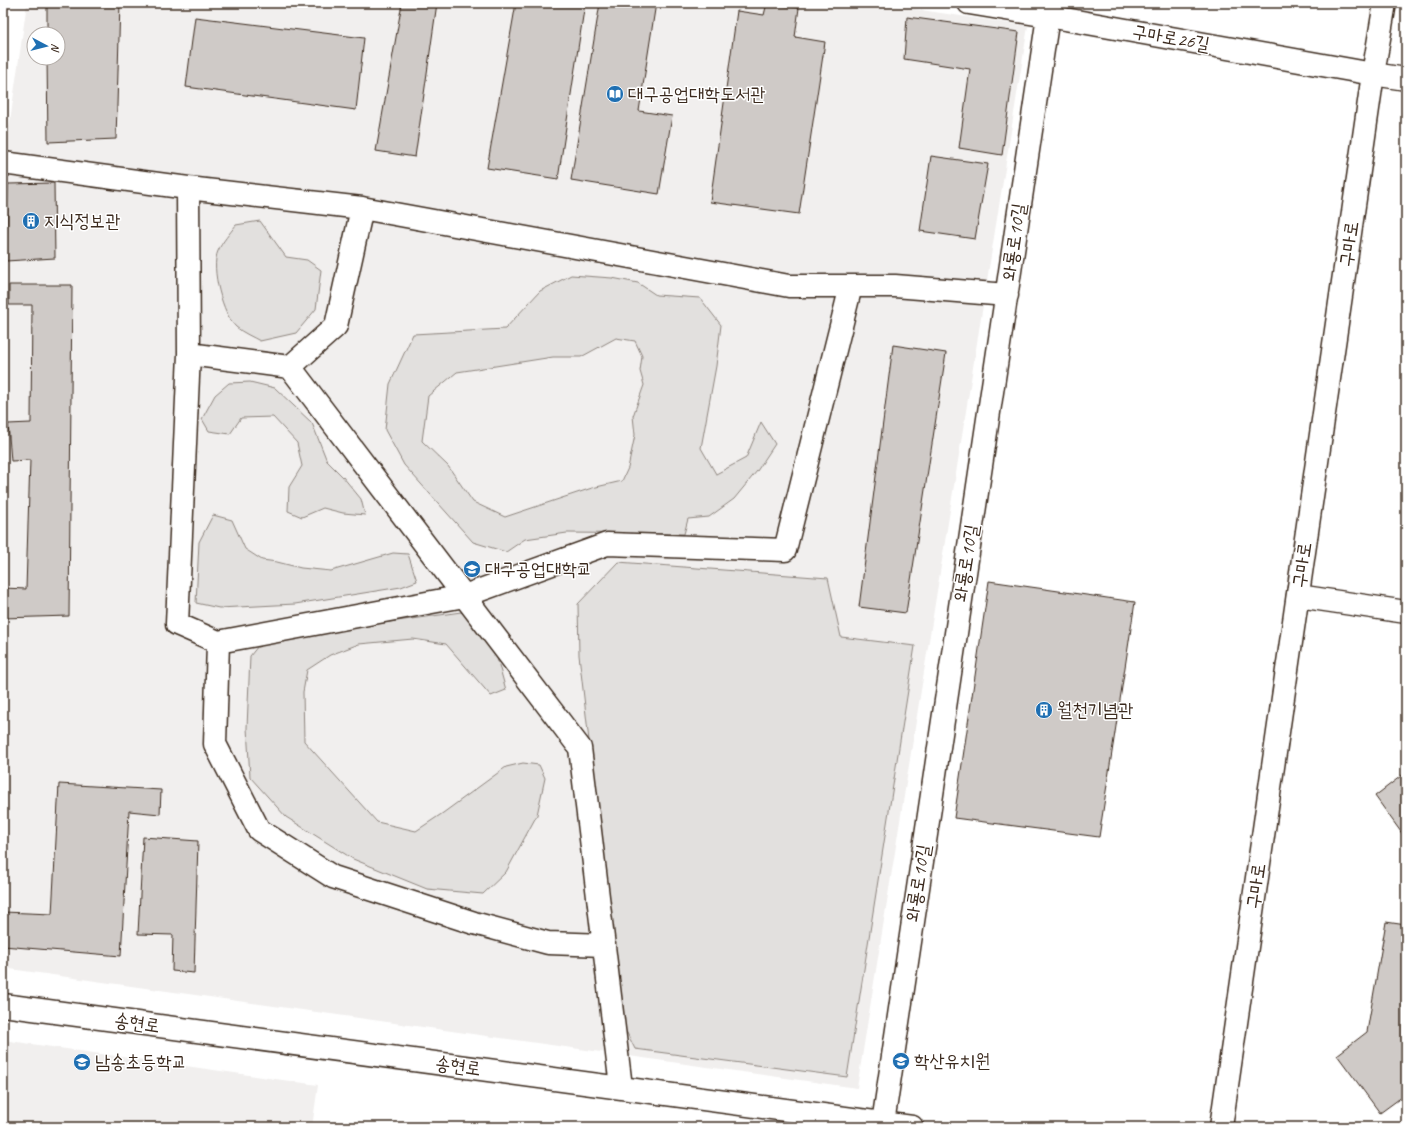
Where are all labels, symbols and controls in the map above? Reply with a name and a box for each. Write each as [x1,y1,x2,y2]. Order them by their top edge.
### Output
street label: 구마로26길 [1130,19,1212,57]
north arrow [26,26,66,66]
text: N [48,43,63,54]
place label: 대구공업대학도서관 [628,82,766,106]
library icon: 대구공업대학도서관 [605,84,625,104]
street label: 와룡로10길 [997,202,1031,282]
place label: 지식정보관 [44,209,120,233]
building icon: 지식정보관 [21,211,41,231]
street label: 구마로 [1334,220,1364,268]
street label: 와룡로10길 [948,522,984,604]
street label: 구마로 [1287,541,1317,589]
place label: 대구공업대학교 [485,557,592,581]
school or university icon: 대구공업대학교 [462,559,482,579]
place label: 월천기념관 [1057,698,1133,722]
building icon: 월천기념관 [1034,700,1054,720]
street label: 와룡로10길 [900,842,936,924]
street label: 구마로 [1241,862,1271,910]
street label: 송현로 [113,1008,161,1038]
place label: 학산유치원 [914,1049,990,1073]
place label: 남송초등학교 [95,1050,187,1074]
street label: 송현로 [434,1051,482,1081]
school or university icon: 학산유치원 [891,1051,911,1071]
school or university icon: 남송초등학교 [72,1052,92,1072]

